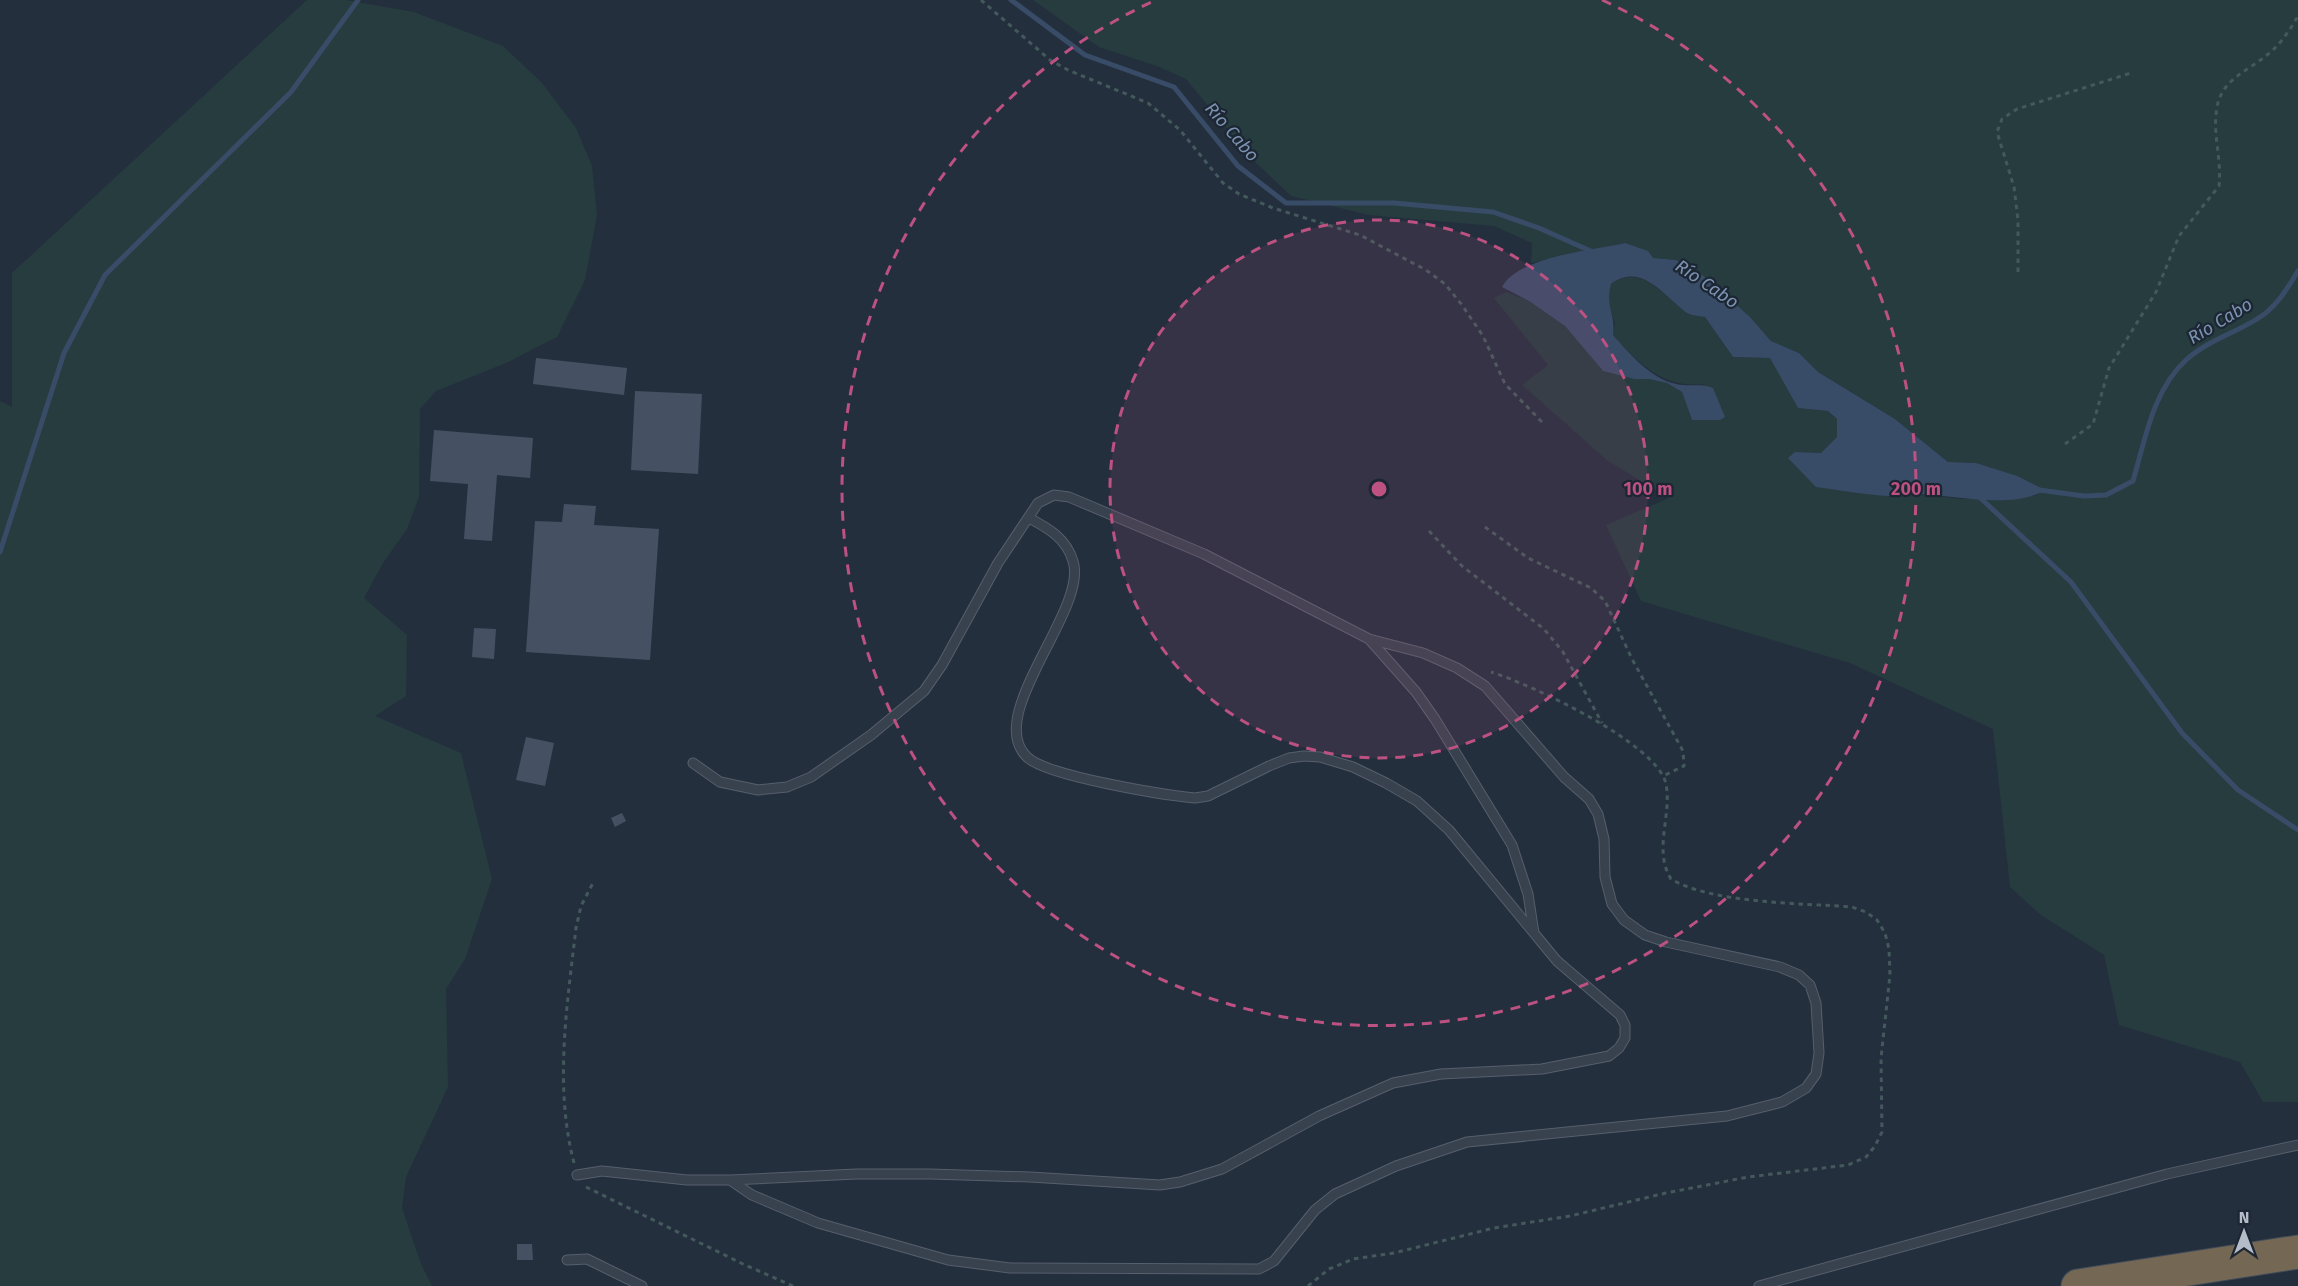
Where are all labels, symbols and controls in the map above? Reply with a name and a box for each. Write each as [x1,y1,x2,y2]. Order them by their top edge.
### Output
water label: Río Cabo [1200,98,1264,166]
water label: Río Cabo [1671,255,1743,313]
water label: Río Cabo [2184,293,2256,349]
text: 100 m [1624,478,1672,500]
text: 200 m [1891,478,1941,500]
centre of rings [1369,479,1389,499]
north arrow [2214,1202,2274,1262]
text: N [2239,1208,2249,1227]

